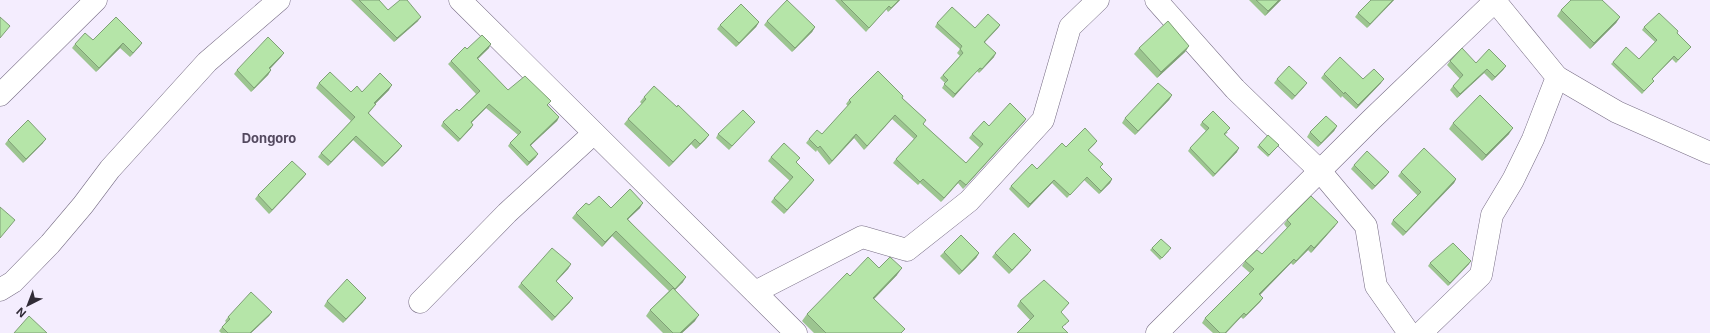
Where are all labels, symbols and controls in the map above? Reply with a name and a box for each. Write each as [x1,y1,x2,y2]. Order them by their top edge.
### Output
district label: Dongoro [242,130,296,146]
north arrow [8,285,48,325]
text: N [14,304,29,320]

